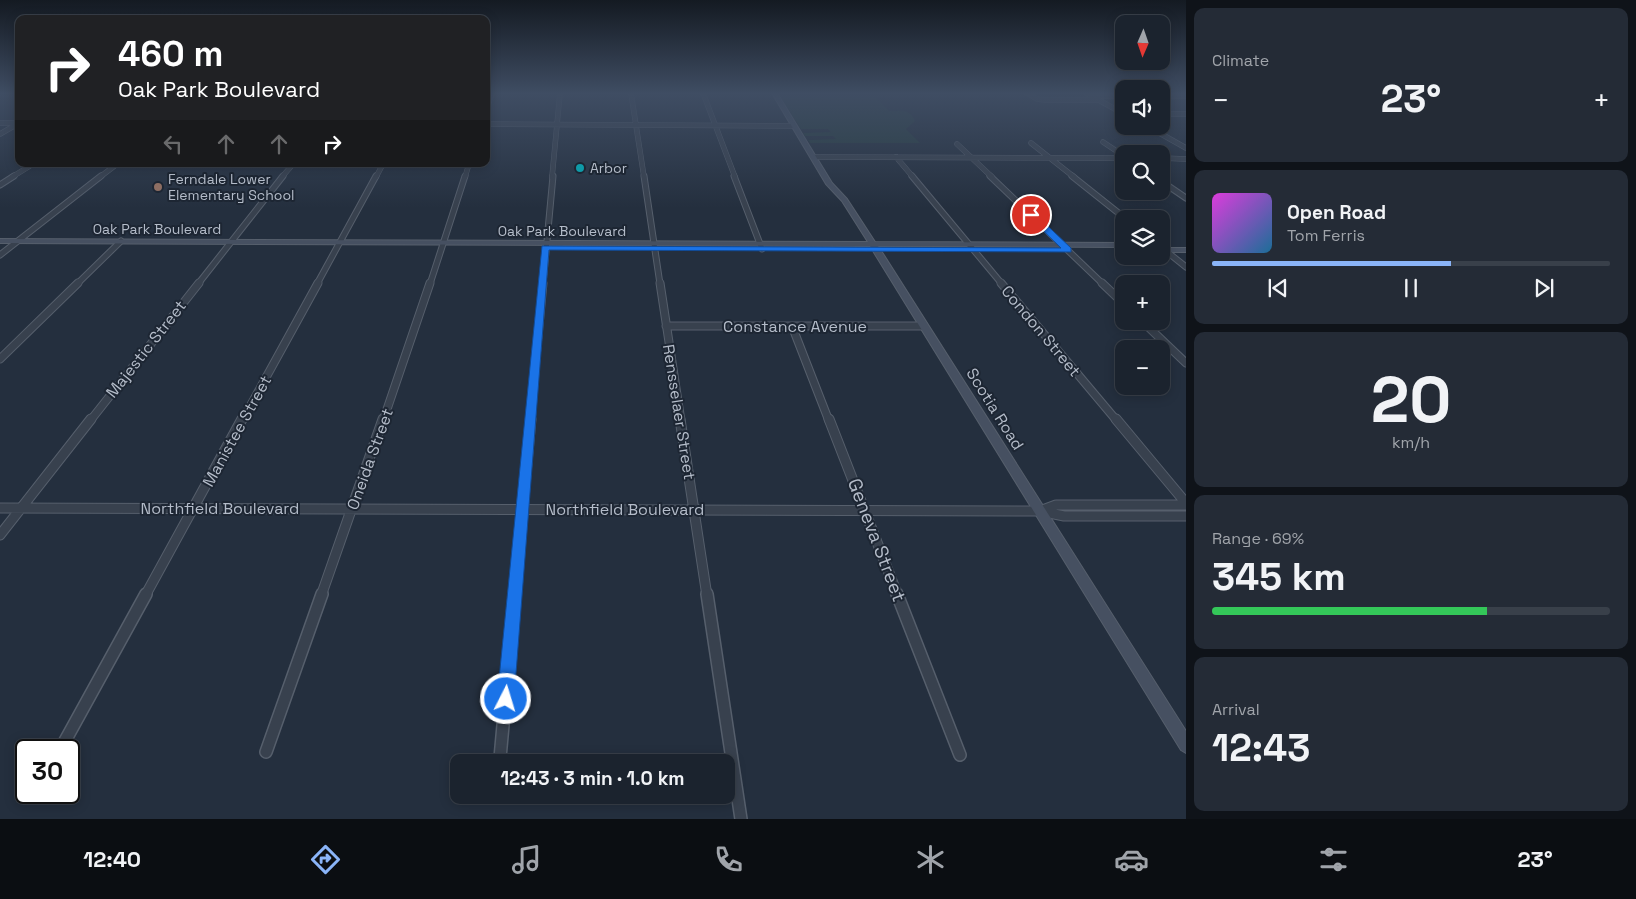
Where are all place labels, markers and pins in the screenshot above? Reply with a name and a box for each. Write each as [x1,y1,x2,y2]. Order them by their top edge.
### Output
place label: Arbor [590,159,627,177]
marker: Arbor [574,162,586,174]
place label: Ferndale Lower Elementary School [168,170,294,204]
marker: Ferndale Lower Elementary School [152,181,164,193]
pin [1010,194,1052,236]

